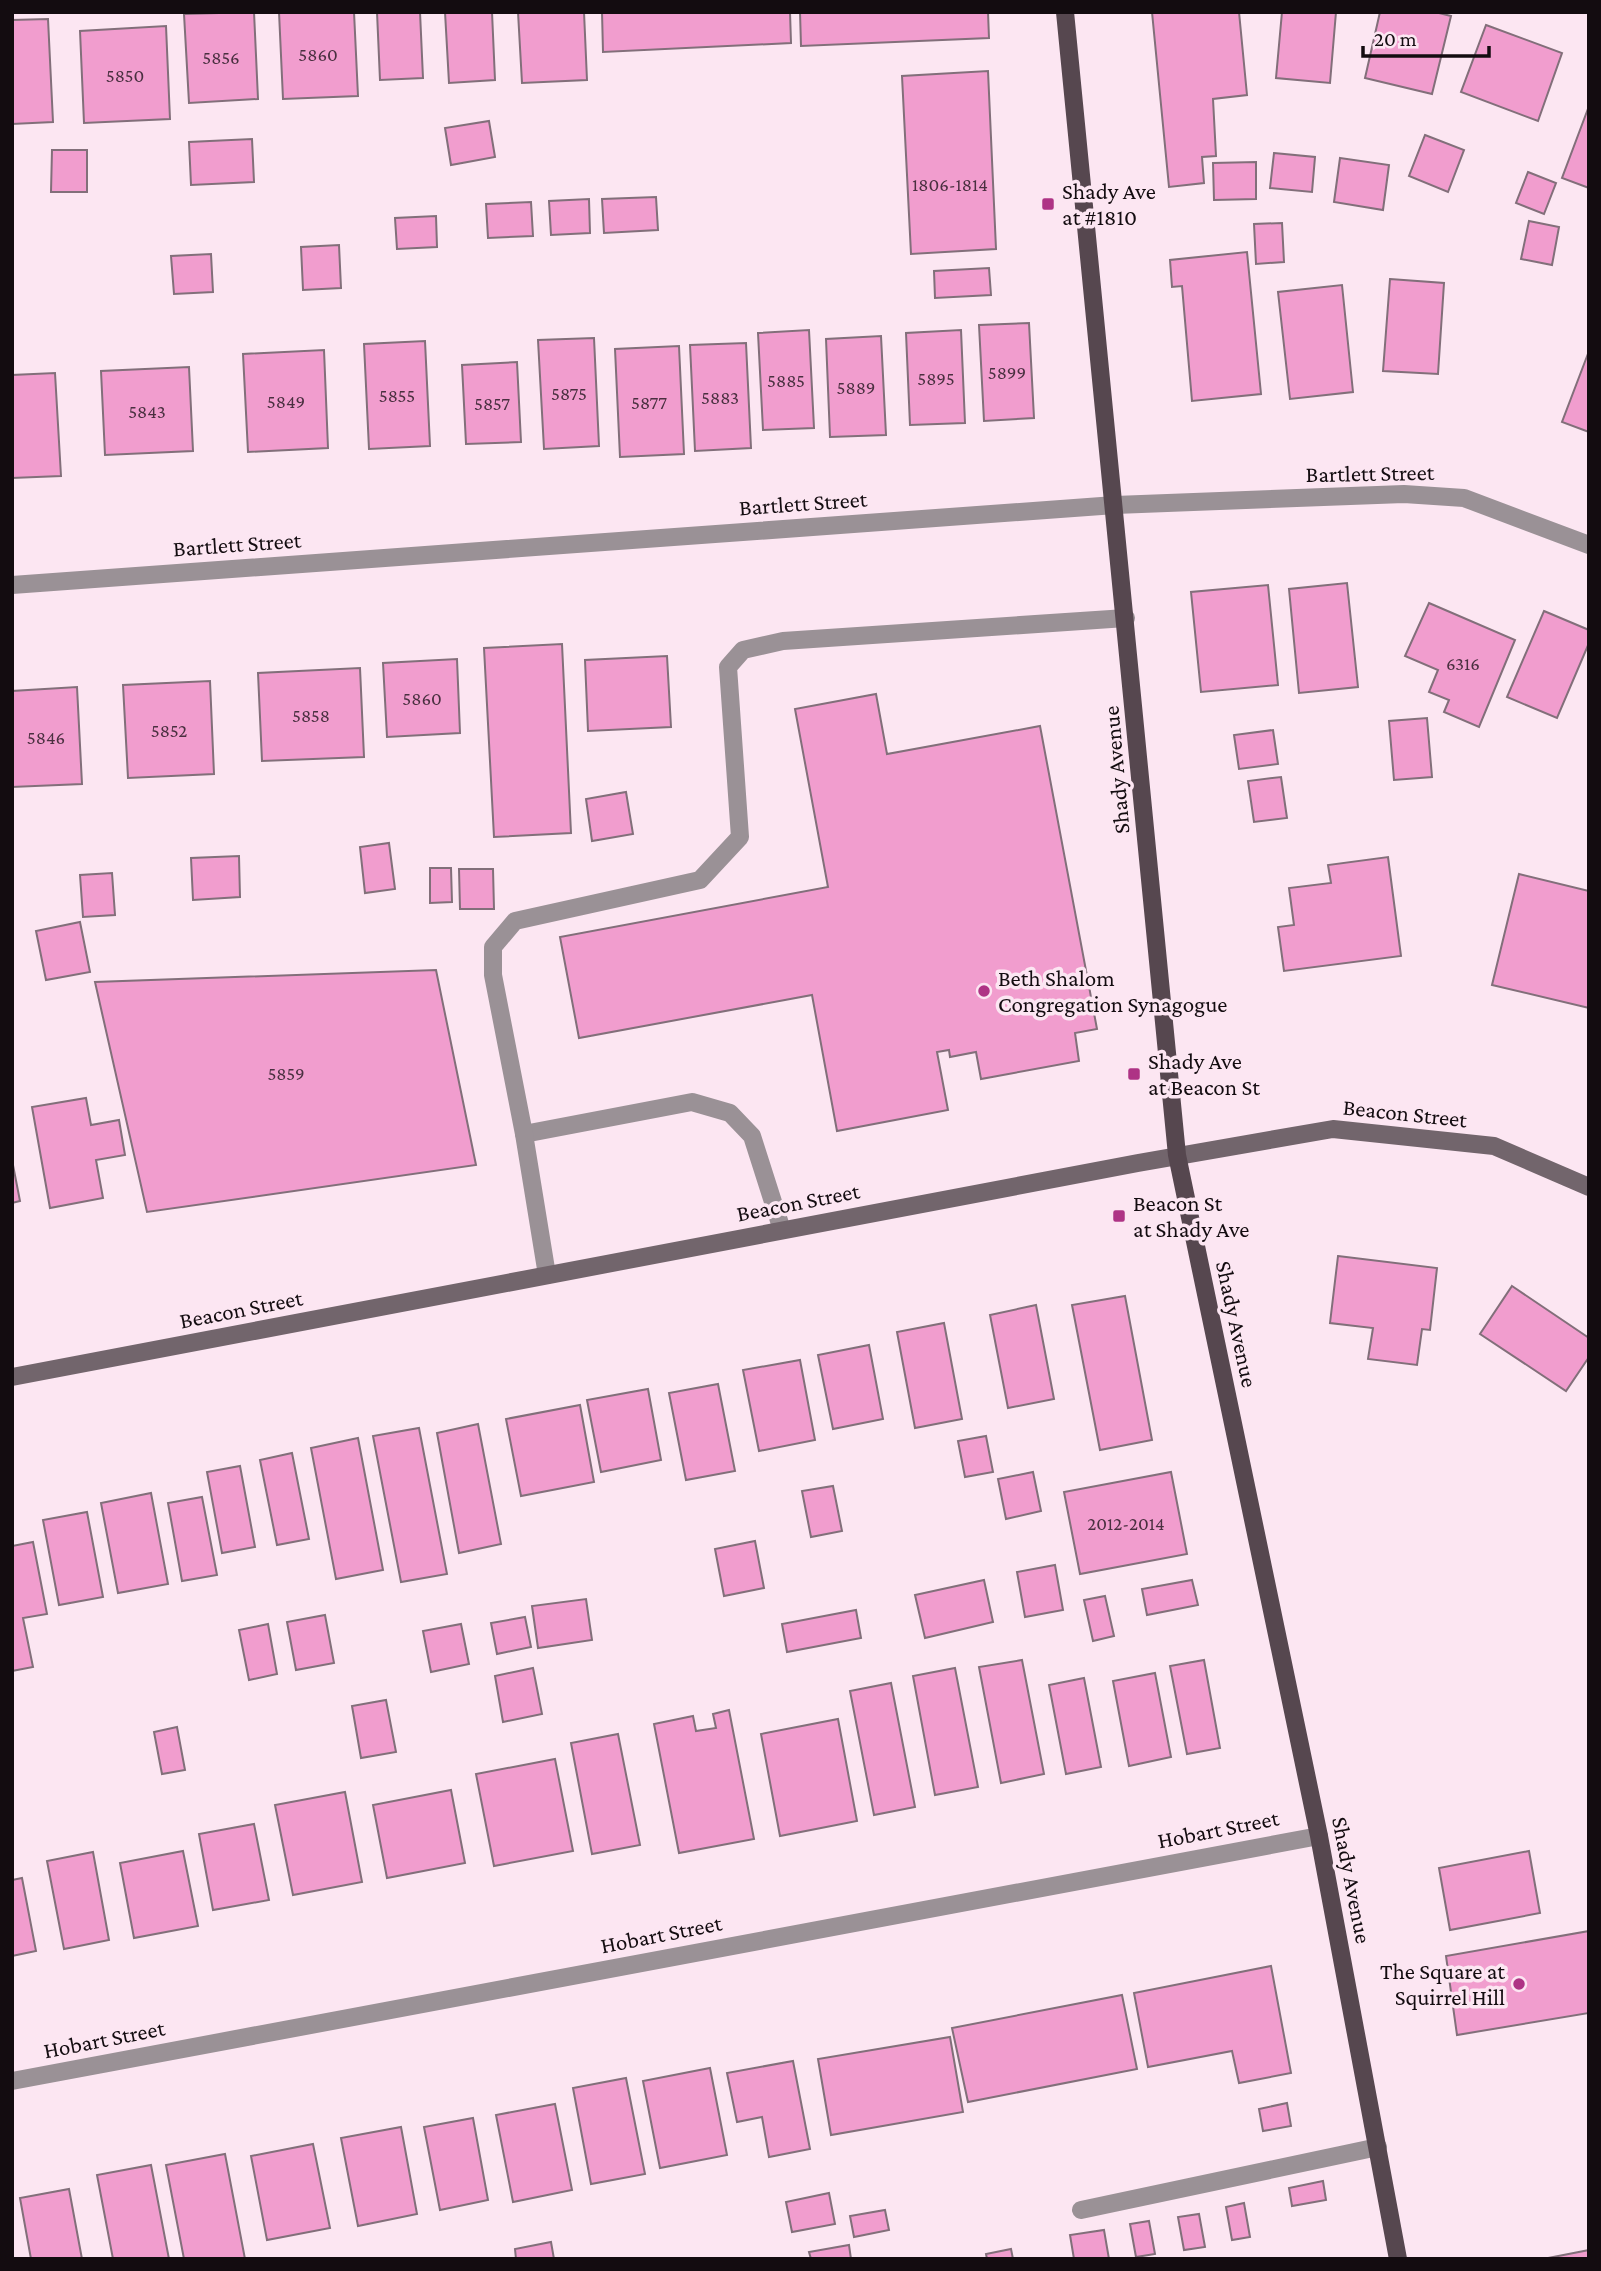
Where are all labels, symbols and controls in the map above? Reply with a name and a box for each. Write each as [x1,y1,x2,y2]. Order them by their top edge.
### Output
scale bar [1363,14,1489,58]
text: 20 m [1374,27,1417,51]
house number: 5860 [298,44,338,65]
house number: 5856 [202,47,240,68]
house number: 5850 [106,65,144,86]
house number: 1806-1814 [912,174,988,195]
place label: Shady Ave at #1810 [1062,178,1156,230]
marker: Shady Ave at #1810 [1040,196,1056,212]
house number: 5899 [988,362,1026,383]
house number: 5895 [917,368,955,389]
house number: 5885 [767,370,805,391]
house number: 5889 [837,377,875,398]
house number: 5875 [551,383,587,404]
house number: 5855 [379,385,415,406]
house number: 5883 [701,387,739,408]
house number: 5849 [267,391,305,412]
house number: 5877 [631,392,667,413]
house number: 5857 [474,393,510,414]
house number: 5843 [128,401,166,422]
street label: Bartlett Street [1305,459,1435,487]
street label: Bartlett Street [738,486,868,520]
street label: Bartlett Street [172,527,302,561]
house number: 6316 [1446,653,1480,674]
house number: 5860 [402,688,442,709]
house number: 5858 [292,705,330,726]
street label: Shady Avenue [1097,705,1135,835]
house number: 5852 [151,720,187,741]
house number: 5846 [27,727,65,748]
place label: Beth Shalom Congregation Synagogue [998,965,1227,1017]
marker: Beth Shalom Congregation Synagogue [976,983,992,999]
place label: Shady Ave at Beacon St [1148,1048,1260,1100]
house number: 5859 [267,1063,305,1084]
marker: Shady Ave at Beacon St [1126,1066,1142,1082]
street label: Beacon Street [1342,1094,1469,1132]
street label: Beacon Street [734,1177,862,1227]
place label: Beacon St at Shady Ave [1133,1190,1249,1242]
marker: Beacon St at Shady Ave [1111,1208,1127,1224]
street label: Shady Avenue [1211,1258,1263,1390]
street label: Beacon Street [177,1284,305,1334]
house number: 2012-2014 [1087,1513,1165,1534]
street label: Hobart Street [1155,1804,1281,1853]
street label: Shady Avenue [1327,1814,1377,1946]
street label: Hobart Street [598,1909,724,1958]
place label: The Square at Squirrel Hill [1380,1958,1505,2010]
marker: The Square at Squirrel Hill [1511,1976,1527,1992]
street label: Hobart Street [41,2014,167,2063]

